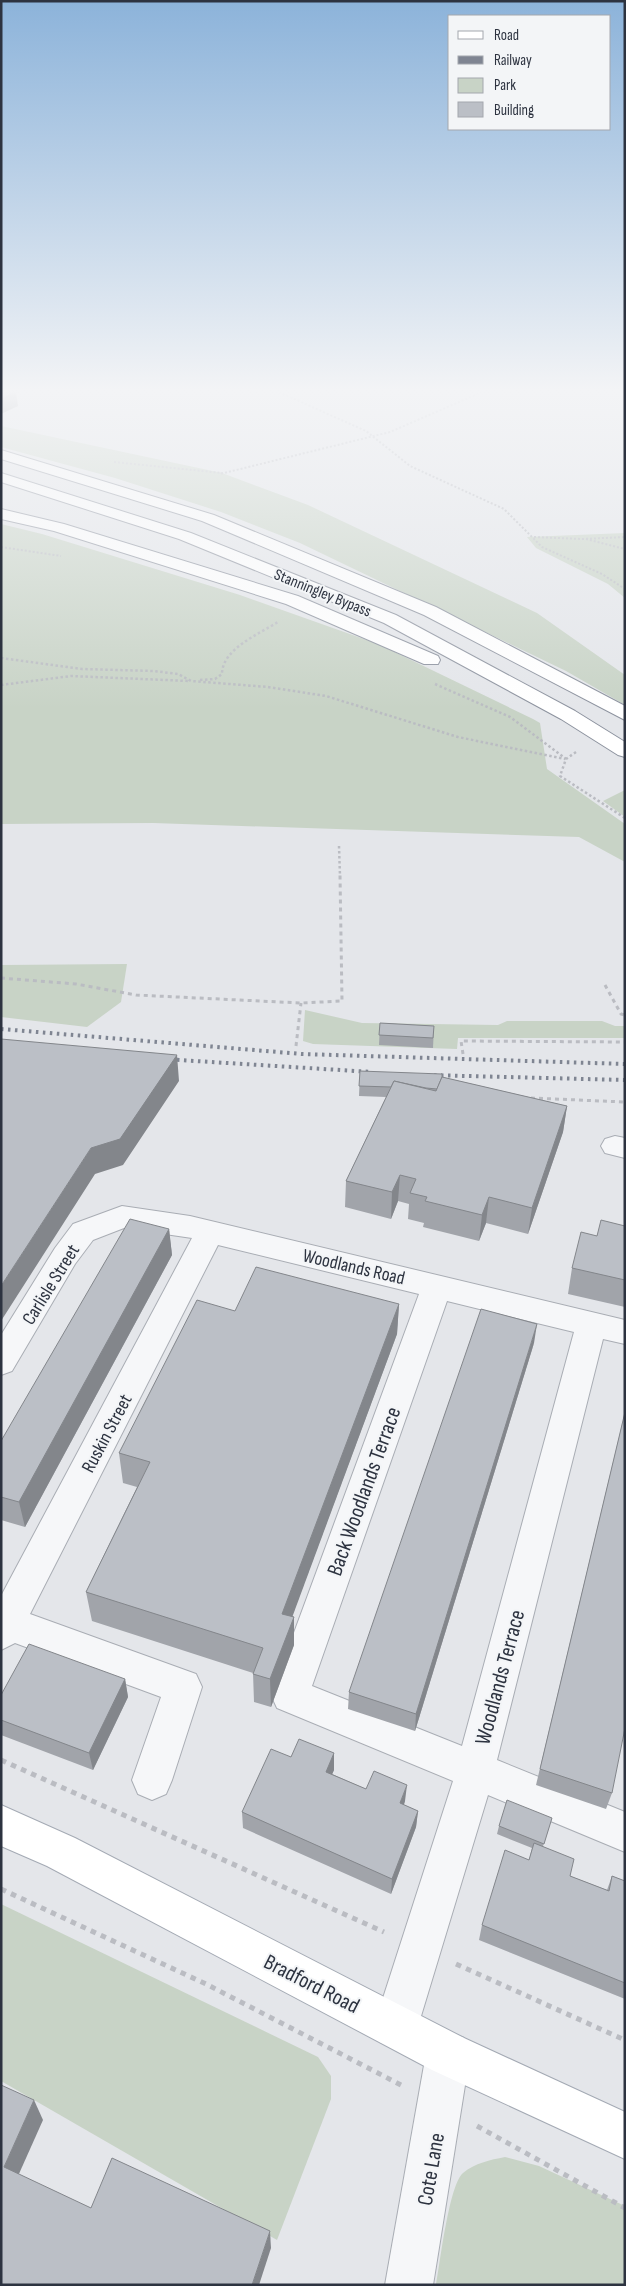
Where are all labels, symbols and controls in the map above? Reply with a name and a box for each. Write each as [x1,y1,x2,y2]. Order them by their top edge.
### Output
legend [448,15,611,130]
text: Road [494,26,519,45]
text: Railway [494,51,532,70]
text: Park [494,76,516,95]
text: Building [494,101,534,120]
street label: Stanningley Bypass [271,565,374,622]
street label: Carlisle Street [18,1240,85,1329]
street label: Woodlands Road [300,1245,407,1290]
street label: Ruskin Street [77,1390,138,1477]
street label: Back Woodlands Terrace [321,1403,407,1580]
street label: Woodlands Terrace [469,1607,531,1748]
street label: Bradford Road [259,1949,364,2020]
street label: Cote Lane [412,2131,451,2208]

